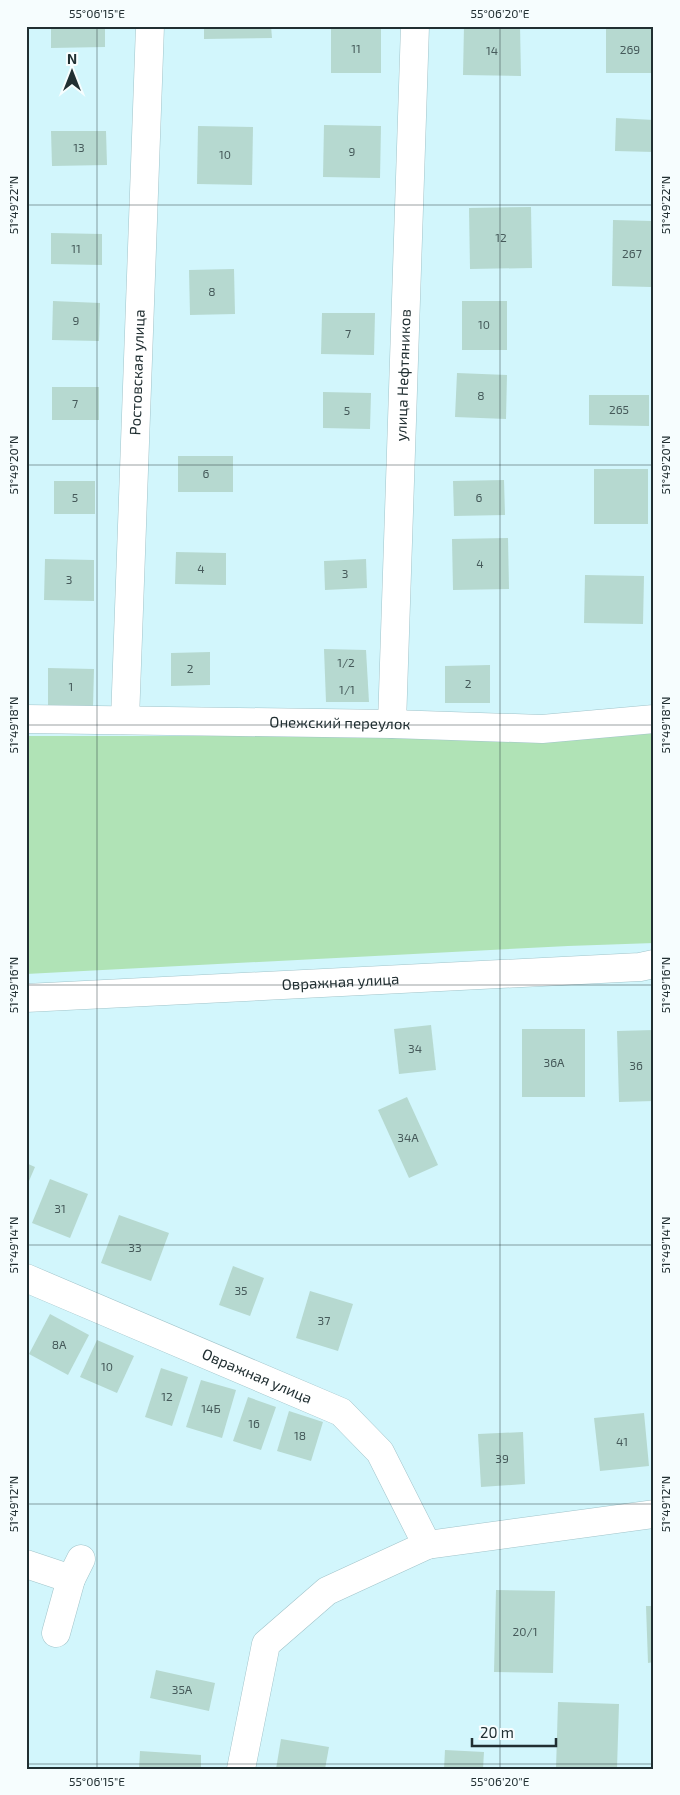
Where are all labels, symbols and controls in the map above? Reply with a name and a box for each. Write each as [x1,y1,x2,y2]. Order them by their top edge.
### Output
text: 55°06'15"E [69,6,125,20]
text: 55°06'20"E [471,6,530,20]
house number: 11 [351,41,361,55]
house number: 269 [620,42,640,56]
house number: 14 [486,43,498,57]
north arrow [48,48,98,98]
text: N [67,50,77,67]
house number: 13 [73,140,85,154]
house number: 9 [349,144,356,158]
house number: 10 [219,147,231,161]
text: 51°49'22"N [6,176,20,234]
text: 51°49'22"N [658,176,672,234]
house number: 12 [495,230,507,244]
house number: 11 [71,241,81,255]
house number: 267 [622,246,642,260]
house number: 8 [208,284,216,298]
street label: Ростовская улица [125,309,148,435]
street label: улица Нефтяников [391,309,414,442]
house number: 9 [73,313,80,327]
house number: 10 [478,317,490,331]
house number: 7 [345,326,351,340]
house number: 8 [477,388,485,402]
house number: 7 [72,396,78,410]
house number: 265 [609,402,629,416]
house number: 5 [344,403,350,417]
text: 51°49'20"N [6,436,20,495]
text: 51°49'20"N [658,436,672,495]
house number: 6 [203,466,210,480]
house number: 5 [72,490,78,504]
house number: 6 [476,490,483,504]
house number: 4 [476,556,484,570]
house number: 4 [197,561,205,575]
house number: 3 [342,566,348,580]
house number: 3 [66,572,72,586]
house number: 1/2 [337,655,355,669]
house number: 2 [187,661,194,675]
house number: 2 [465,676,472,690]
house number: 1 [69,679,73,693]
house number: 1/1 [339,682,355,696]
text: 51°49'18"N [6,696,20,754]
text: 51°49'18"N [658,696,672,754]
street label: Онежский переулок [269,712,411,733]
text: 51°49'16"N [6,957,20,1013]
text: 51°49'16"N [658,957,672,1013]
street label: Овражная улица [281,969,400,993]
house number: 34 [408,1041,422,1055]
house number: 36А [543,1055,565,1069]
house number: 36 [629,1058,643,1072]
house number: 34А [397,1130,419,1144]
house number: 31 [54,1201,66,1215]
text: 51°49'14"N [6,1216,20,1274]
text: 51°49'14"N [658,1216,672,1274]
house number: 33 [128,1240,142,1254]
house number: 35 [234,1283,248,1297]
house number: 37 [318,1313,330,1327]
house number: 8А [52,1337,67,1351]
street label: Овражная улица [200,1344,315,1407]
house number: 10 [101,1359,113,1373]
house number: 12 [161,1389,173,1403]
house number: 14Б [201,1401,221,1415]
house number: 16 [248,1416,260,1430]
house number: 18 [294,1428,306,1442]
house number: 41 [616,1434,628,1448]
house number: 39 [495,1451,509,1465]
text: 51°49'12"N [6,1476,20,1532]
text: 51°49'12"N [658,1476,672,1532]
house number: 20/1 [513,1624,537,1638]
house number: 35А [172,1682,193,1696]
scale bar [472,1715,556,1747]
text: 20 m [480,1723,514,1741]
text: 55°06'15"E [69,1774,125,1788]
text: 55°06'20"E [471,1774,530,1788]

